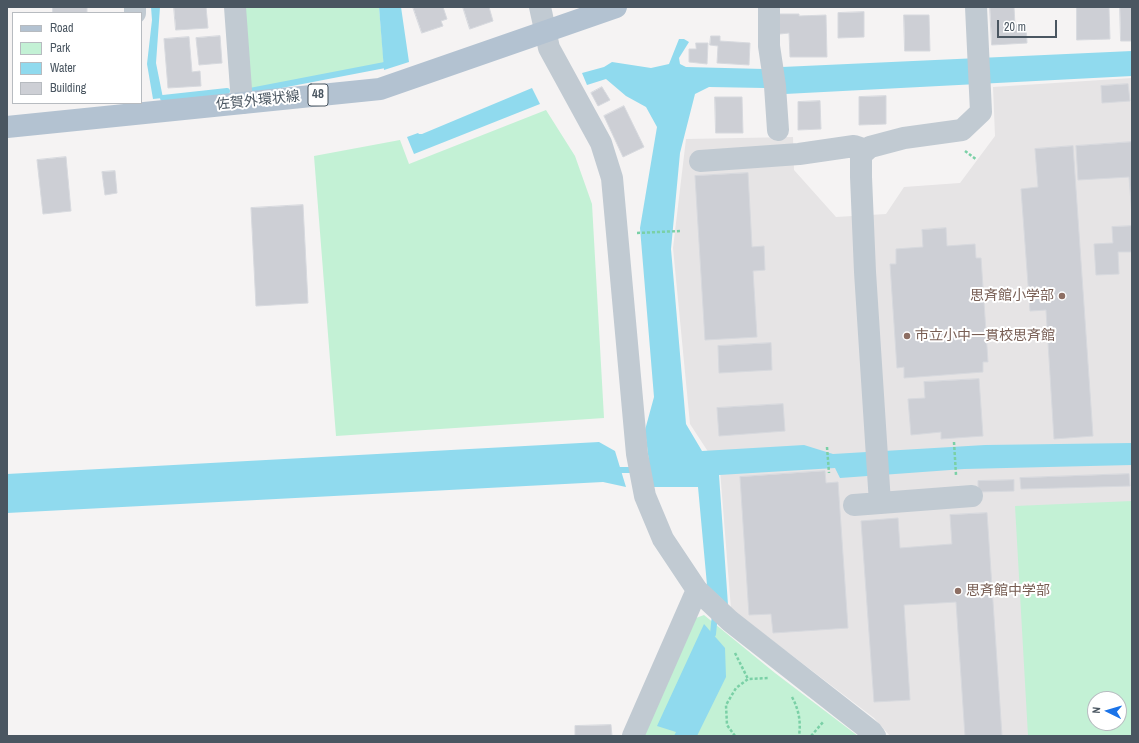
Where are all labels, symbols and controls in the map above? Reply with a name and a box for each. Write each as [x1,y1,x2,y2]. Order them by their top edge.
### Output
legend [12,12,142,104]
scale bar [999,12,1059,38]
text: 20 m [1004,19,1026,35]
text: Road [50,20,74,36]
text: Park [50,40,70,56]
text: Water [50,60,76,76]
text: Building [50,80,86,96]
road number: 48 [308,84,328,106]
street label: 佐賀外環状線 [215,88,301,114]
place label: 思斉館小学部 [970,288,1054,304]
marker: 思斉館小学部 [1057,291,1067,301]
place label: 市立小中一貫校思斉館 [915,328,1055,344]
marker: 市立小中一貫校思斉館 [902,331,912,341]
place label: 思斉館中学部 [966,583,1050,599]
marker: 思斉館中学部 [953,586,963,596]
north arrow [1087,691,1127,731]
text: N [1089,706,1103,714]

